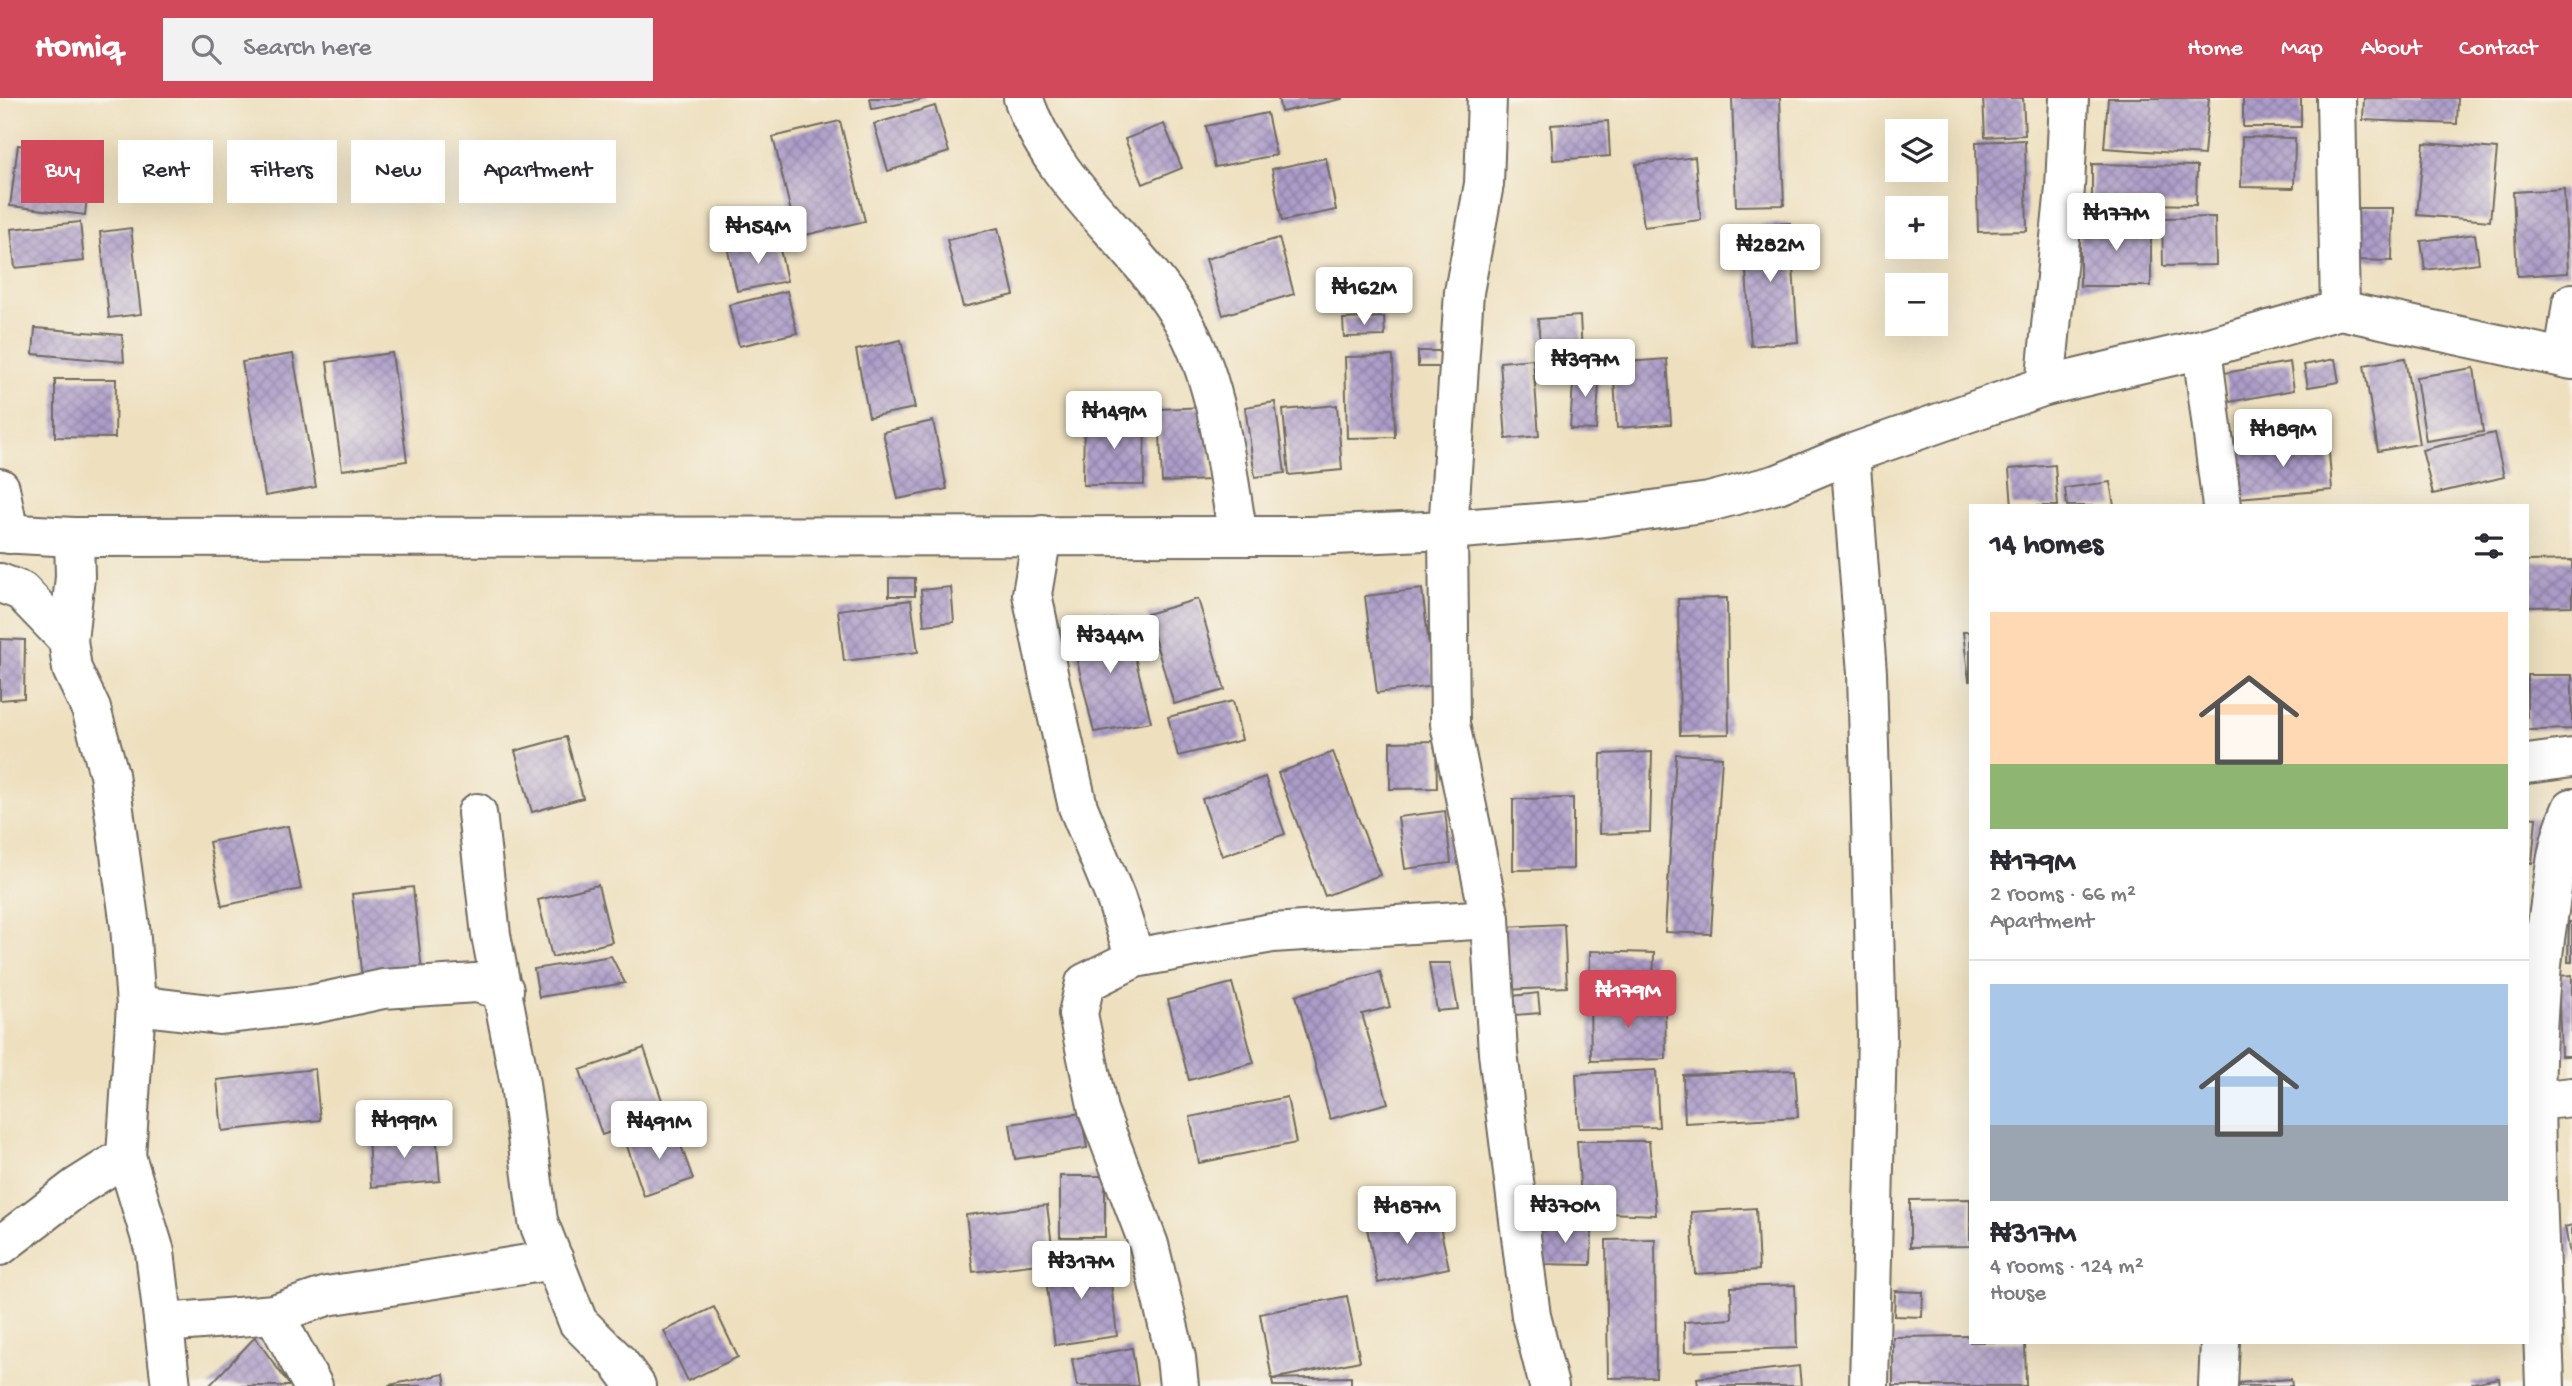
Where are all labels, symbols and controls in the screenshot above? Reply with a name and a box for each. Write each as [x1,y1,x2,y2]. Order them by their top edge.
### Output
search box [163,18,653,81]
text: Homiq [35,30,121,68]
icon: search [187,30,225,68]
text: Search here [243,34,371,65]
text: Home [2187,35,2243,64]
text: Map [2281,35,2323,64]
text: About [2361,35,2421,64]
text: Contact [2459,35,2537,64]
map controls [1885,119,1948,336]
button: layers [1885,119,1948,182]
chip: Buy [21,140,104,203]
chip: Rent [118,140,213,203]
chip: Filters [227,140,337,203]
chip: New [351,140,445,203]
chip: Apartment [459,140,616,203]
pin: ₦177M [2067,194,2165,253]
button: + [1885,196,1948,259]
text: ₦177M [2083,202,2149,229]
pin: ₦154M [709,206,807,266]
text: ₦154M [726,215,790,242]
pin: ₦282M [1721,225,1819,284]
text: ₦282M [1736,233,1804,260]
pin: ₦162M [1315,268,1413,327]
button: − [1885,273,1948,336]
text: ₦162M [1332,276,1396,303]
pin: ₦397M [1536,340,1634,399]
text: ₦397M [1551,348,1619,375]
pin: ₦149M [1065,392,1163,451]
text: ₦149M [1082,400,1146,427]
pin: ₦189M [2234,410,2332,469]
text: ₦189M [2250,418,2316,445]
icon: filters [2470,527,2508,565]
text: 14 homes [1990,529,2103,564]
pin: ₦344M [1061,616,1159,675]
text: ₦344M [1077,624,1143,651]
icon: home [2186,657,2312,783]
text: ₦179M [1990,847,2075,882]
text: 2 rooms · 66 m² [1990,882,2136,909]
text: Apartment [1990,909,2094,936]
pin: ₦179M [1579,970,1677,1030]
text: ₦179M [1595,979,1661,1006]
icon: home [2186,1029,2312,1155]
pin: ₦199M [355,1100,453,1160]
pin: ₦491M [610,1102,708,1161]
text: ₦199M [372,1109,436,1136]
text: ₦491M [627,1110,691,1137]
pin: ₦187M [1358,1186,1456,1246]
pin: ₦370M [1516,1186,1614,1245]
text: ₦370M [1530,1194,1600,1221]
text: ₦187M [1374,1195,1440,1222]
text: ₦317M [1990,1219,2076,1254]
pin: ₦317M [1032,1242,1130,1301]
text: ₦317M [1048,1250,1114,1277]
text: 4 rooms · 124 m² [1990,1254,2144,1281]
text: House [1990,1281,2046,1308]

